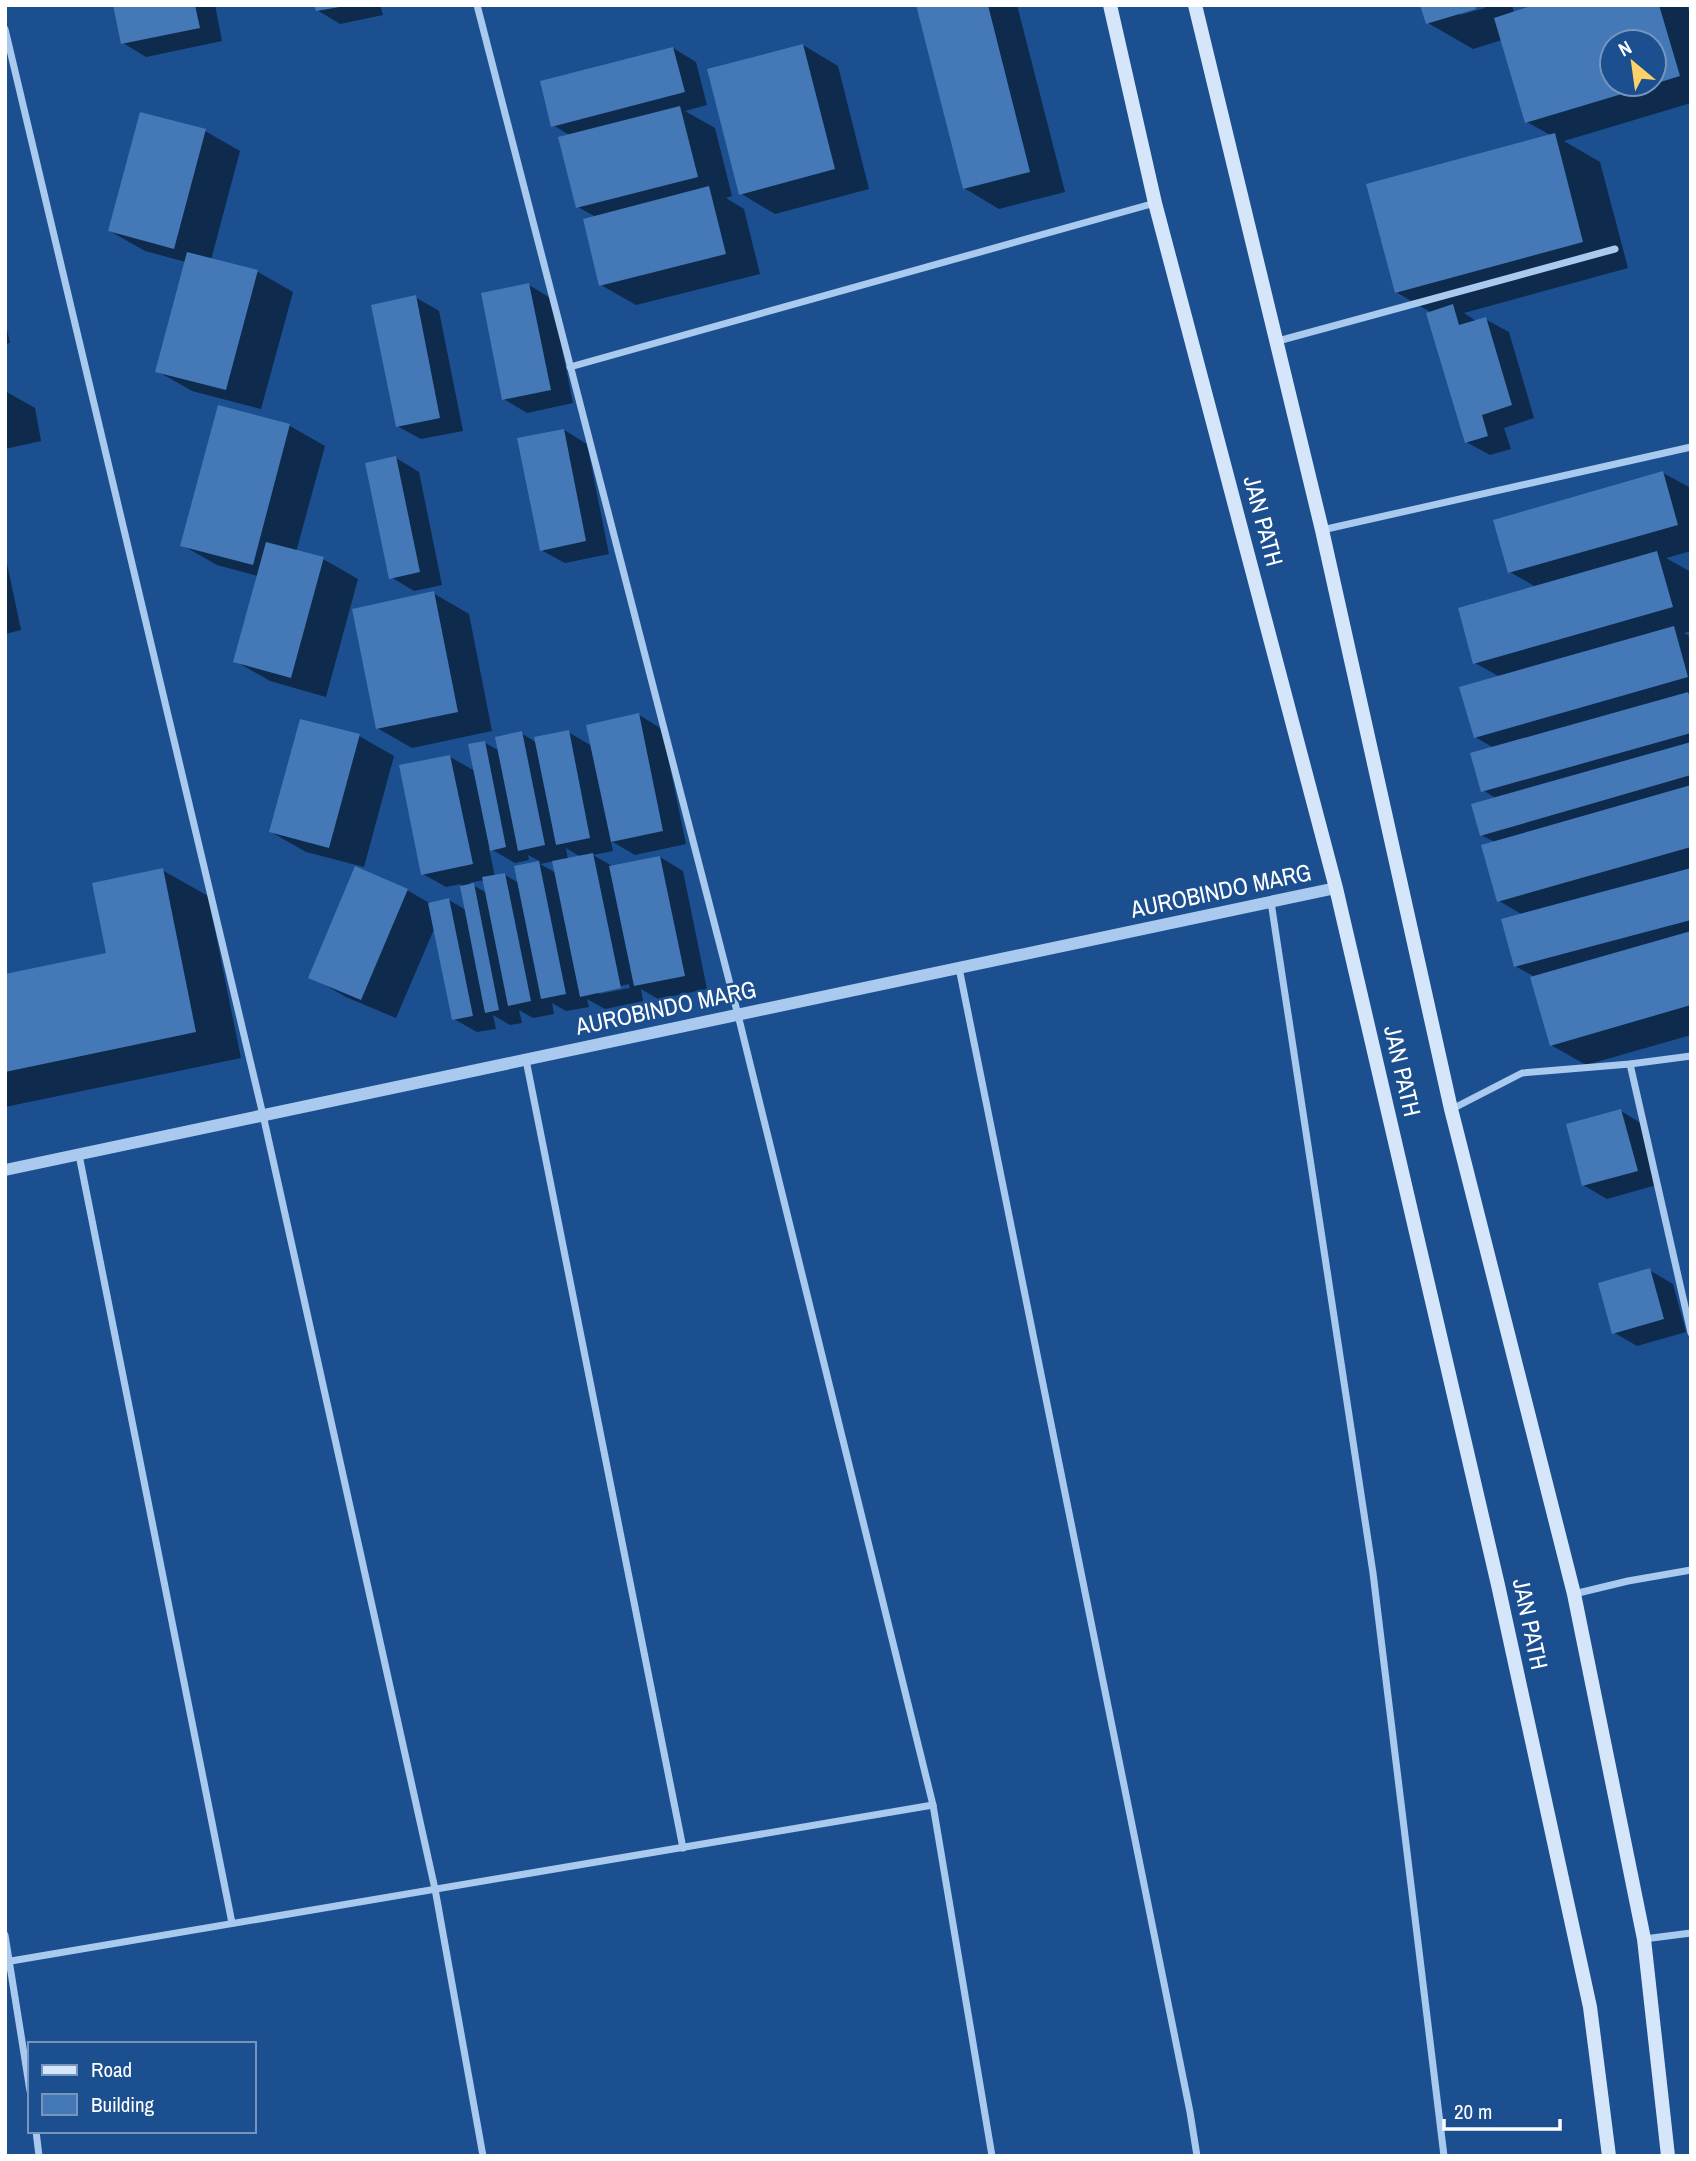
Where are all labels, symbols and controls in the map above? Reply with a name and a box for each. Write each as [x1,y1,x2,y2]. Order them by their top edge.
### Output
north arrow [1598,28,1668,98]
text: N [1614,34,1636,62]
street label: JAN PATH [1237,472,1291,569]
street label: AUROBINDO MARG [1127,855,1314,925]
street label: AUROBINDO MARG [572,972,759,1042]
street label: JAN PATH [1377,1022,1429,1119]
street label: JAN PATH [1506,1575,1556,1672]
legend [28,2042,256,2133]
text: Road [91,2055,132,2084]
scale bar [1444,2088,1560,2132]
text: Building [91,2090,155,2119]
text: 20 m [1454,2097,1492,2126]

